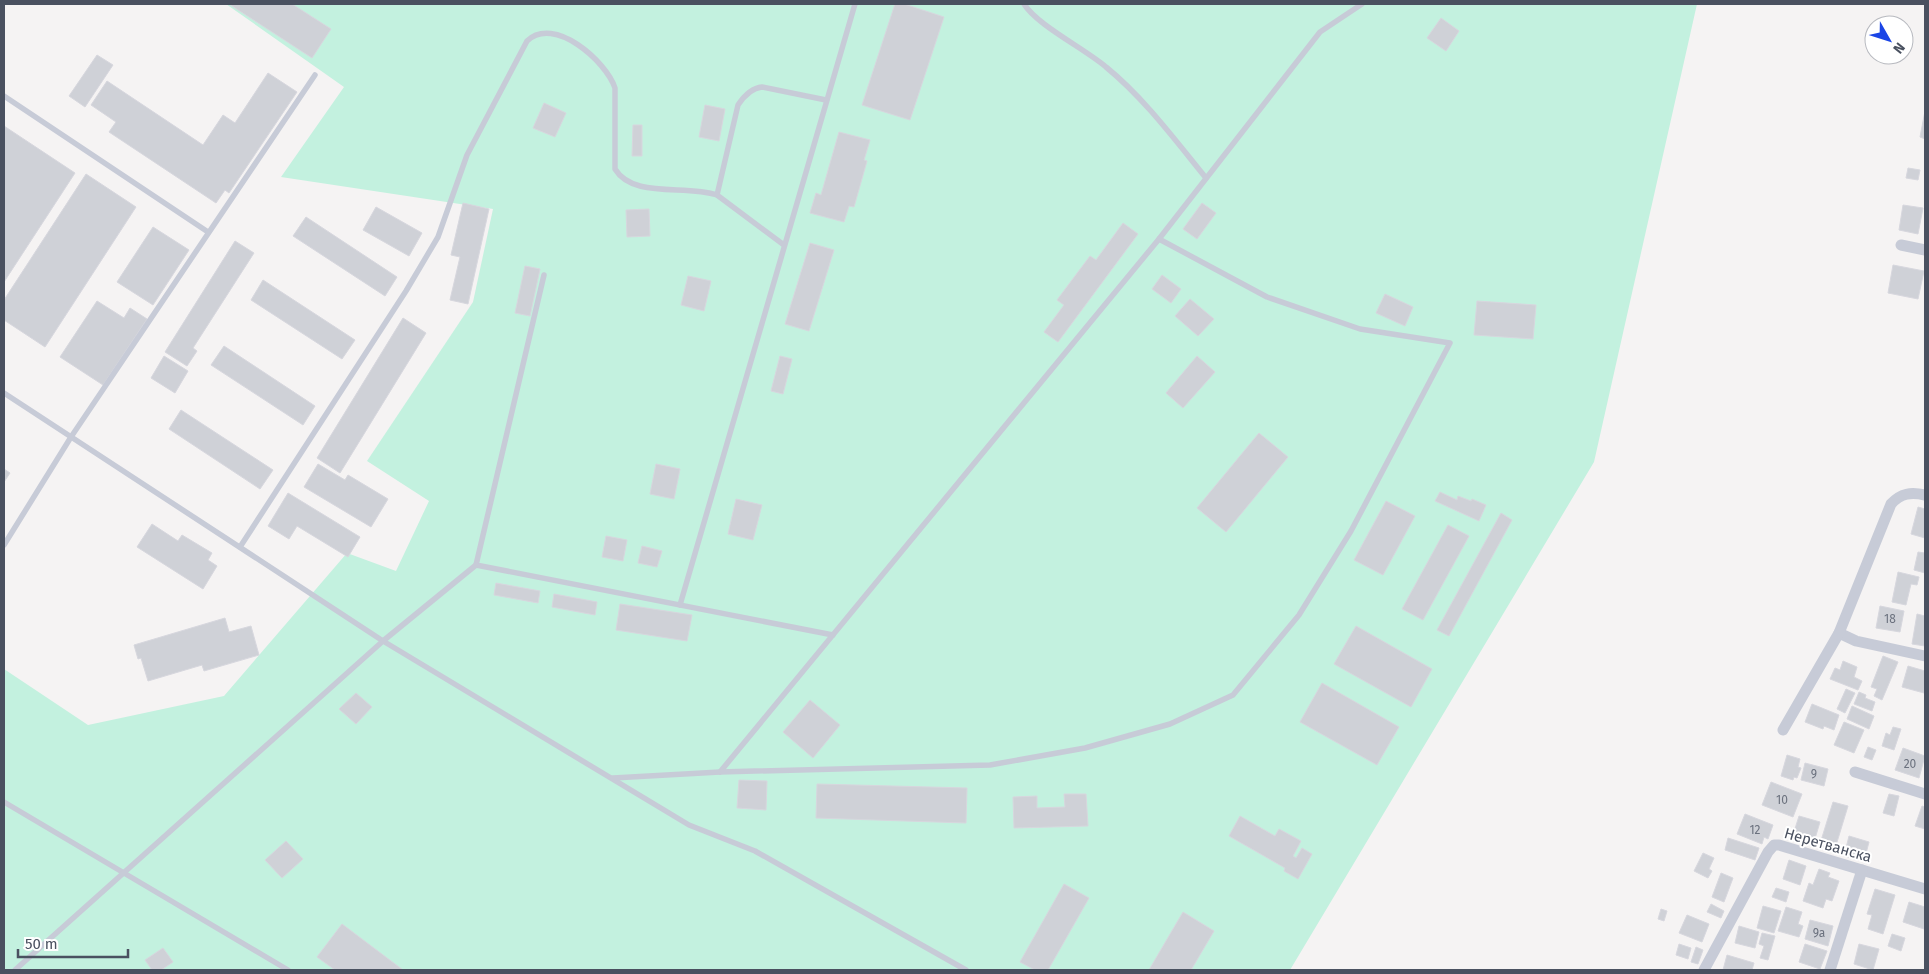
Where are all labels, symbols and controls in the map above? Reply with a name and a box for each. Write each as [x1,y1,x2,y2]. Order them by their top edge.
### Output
north arrow [1864,15,1914,65]
text: N [1889,39,1908,57]
house number: 18 [1884,612,1896,626]
house number: 20 [1904,757,1917,771]
house number: 9 [1811,767,1817,781]
house number: 10 [1776,793,1788,807]
house number: 12 [1749,823,1761,837]
street label: Неретванска [1782,824,1874,866]
scale bar [18,926,128,958]
house number: 9a [1813,926,1825,940]
text: 50 m [25,935,58,953]

